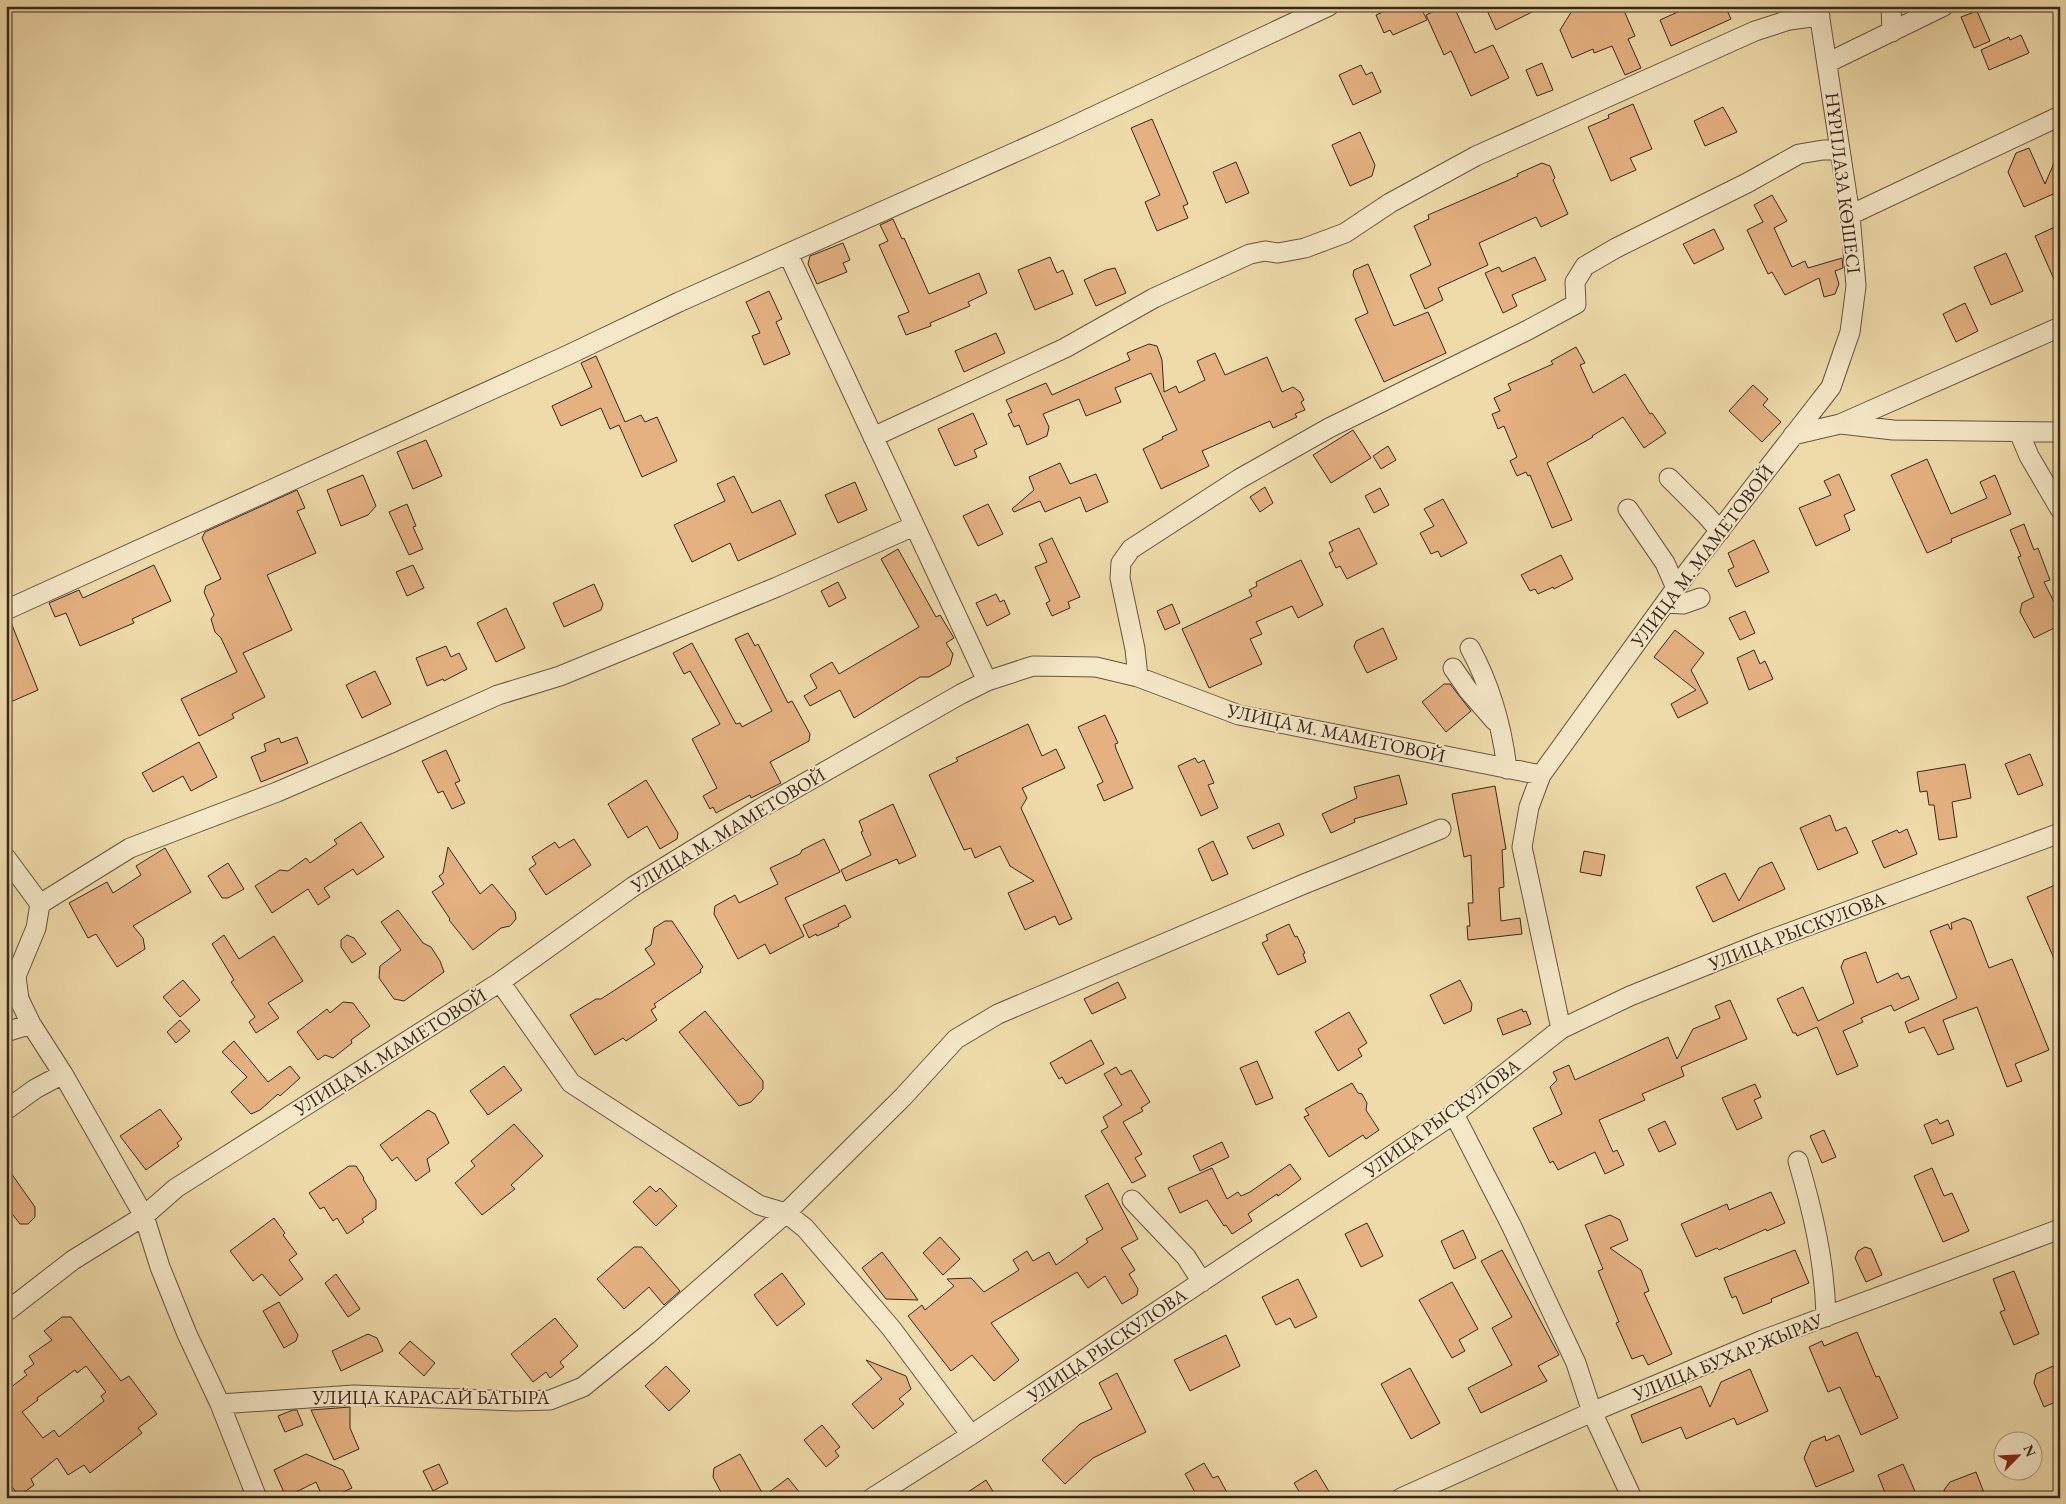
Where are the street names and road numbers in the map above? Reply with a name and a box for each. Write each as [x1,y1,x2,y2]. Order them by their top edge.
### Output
street label: НҰРПЛАЗА КӨШЕСІ [1819,91,1867,276]
street label: УЛИЦА М. МАМЕТОВОЙ [1624,460,1779,653]
street label: УЛИЦА М. МАМЕТОВОЙ [1224,697,1447,768]
street label: УЛИЦА М. МАМЕТОВОЙ [625,762,830,899]
street label: УЛИЦА РЫСКУЛОВА [1704,885,1890,977]
street label: УЛИЦА М. МАМЕТОВОЙ [288,982,491,1122]
street label: УЛИЦА РЫСКУЛОВА [1358,1052,1526,1184]
street label: УЛИЦА РЫСКУЛОВА [1021,1282,1192,1408]
street label: УЛИЦА БУХАР ЖЫРАУ [1628,1307,1828,1407]
street label: УЛИЦА КАРАСАЙ БАТЫРА [311,1385,550,1410]

